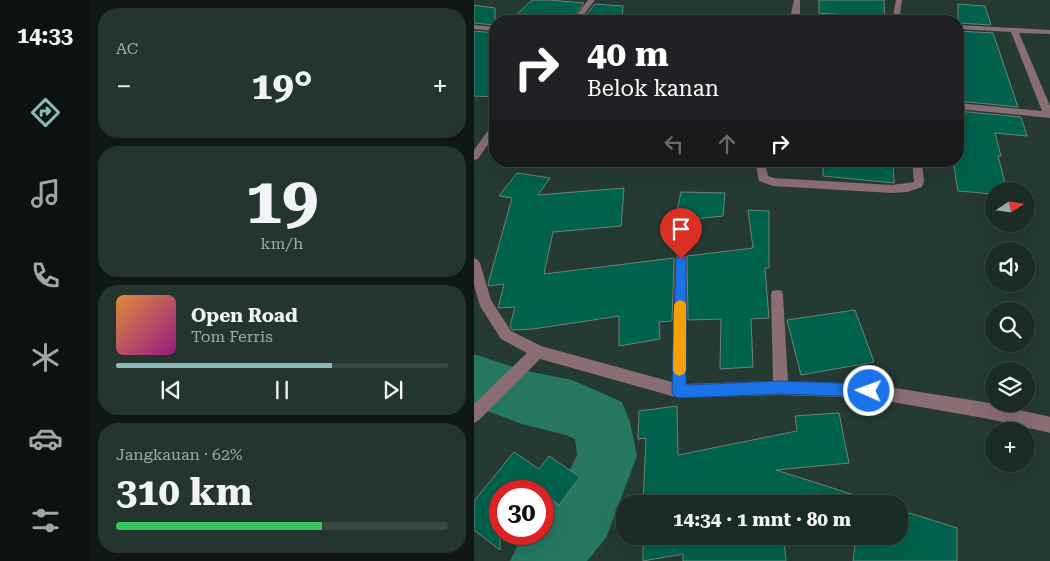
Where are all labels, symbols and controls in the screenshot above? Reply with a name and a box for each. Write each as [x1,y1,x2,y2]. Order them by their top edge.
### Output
text: 14:33 [17,23,73,48]
text: 40 m [587,34,669,75]
icon: right [504,35,569,100]
text: AC [116,39,138,58]
text: 19° [251,64,313,108]
text: − [116,70,132,103]
text: + [432,70,448,103]
text: Belok kanan [587,76,719,101]
icon: directions [28,95,63,130]
icon: left [660,130,688,158]
icon: ahead [713,130,741,158]
icon: right [766,130,794,158]
text: 19 [246,163,318,239]
icon: music [28,176,63,211]
north arrow [985,182,1035,232]
map controls [985,182,1035,472]
pin [660,208,702,259]
icon: arrive [667,215,695,243]
text: km/h [261,234,303,253]
button: sound [985,242,1035,292]
icon: phone [28,258,63,293]
button: search [985,302,1035,352]
text: Open Road [191,304,298,327]
text: Tom Ferris [191,327,273,346]
icon: climate [28,340,63,375]
button: layers [985,362,1035,412]
position arrow [842,364,894,416]
icon: previous [157,376,185,404]
icon: pause [268,376,296,404]
icon: next [379,376,407,404]
icon: car [28,421,63,456]
button: + [985,422,1035,472]
text: Jangkauan · 62% [116,445,242,464]
text: 310 km [116,470,252,514]
speed limit sign: 30 [489,480,554,545]
icon: filters [28,503,63,538]
text: 14:34 · 1 mnt · 80 m [673,508,851,531]

